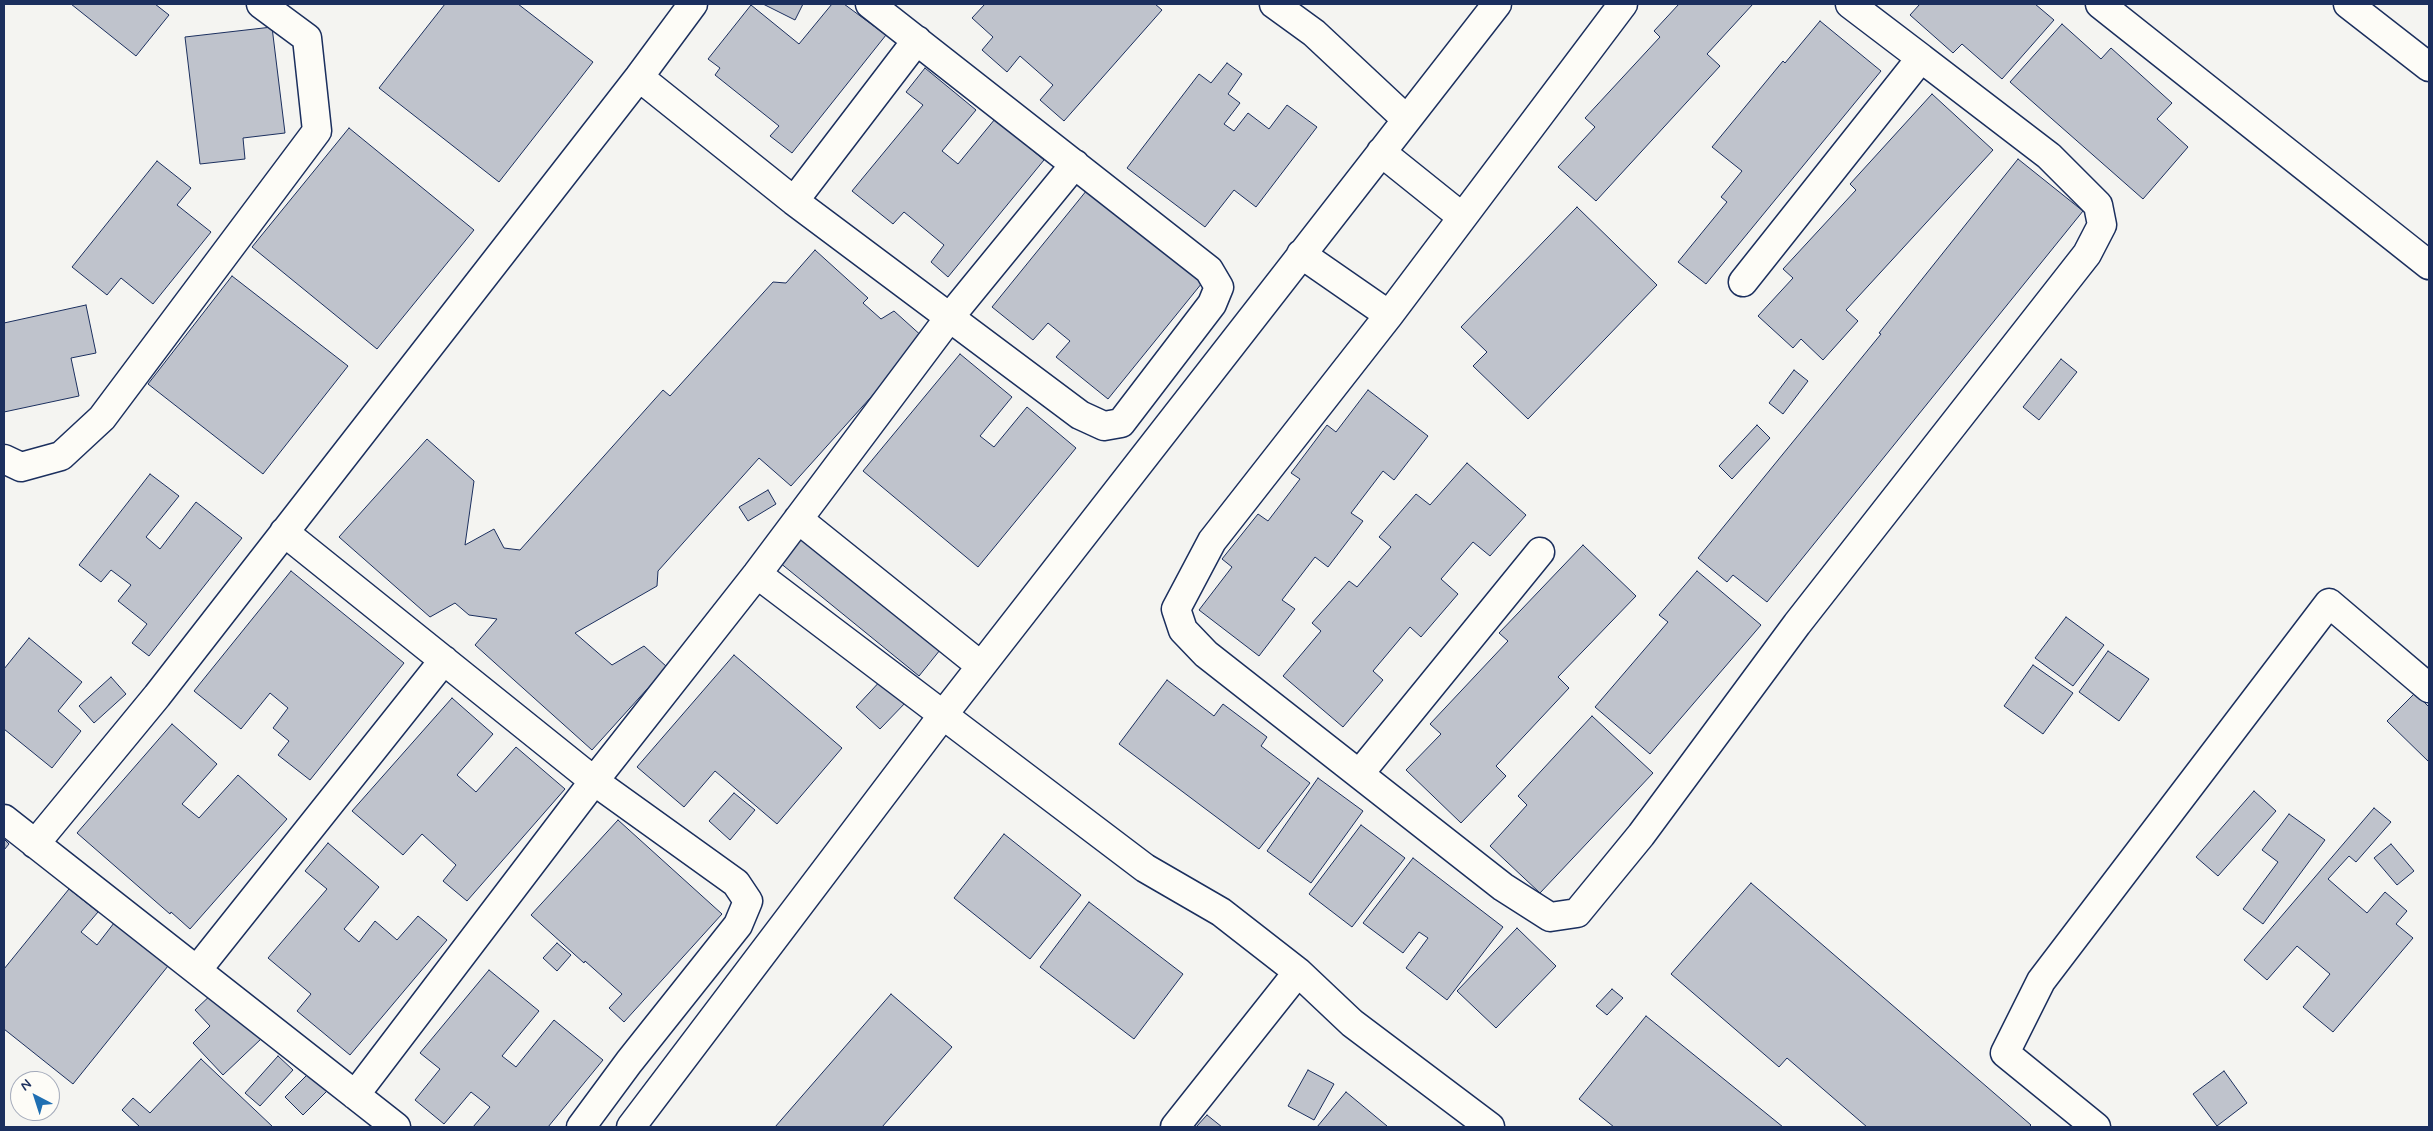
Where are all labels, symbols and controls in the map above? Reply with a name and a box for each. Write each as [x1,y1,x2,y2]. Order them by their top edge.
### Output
north arrow [10,1071,60,1121]
text: N [17,1075,35,1095]

